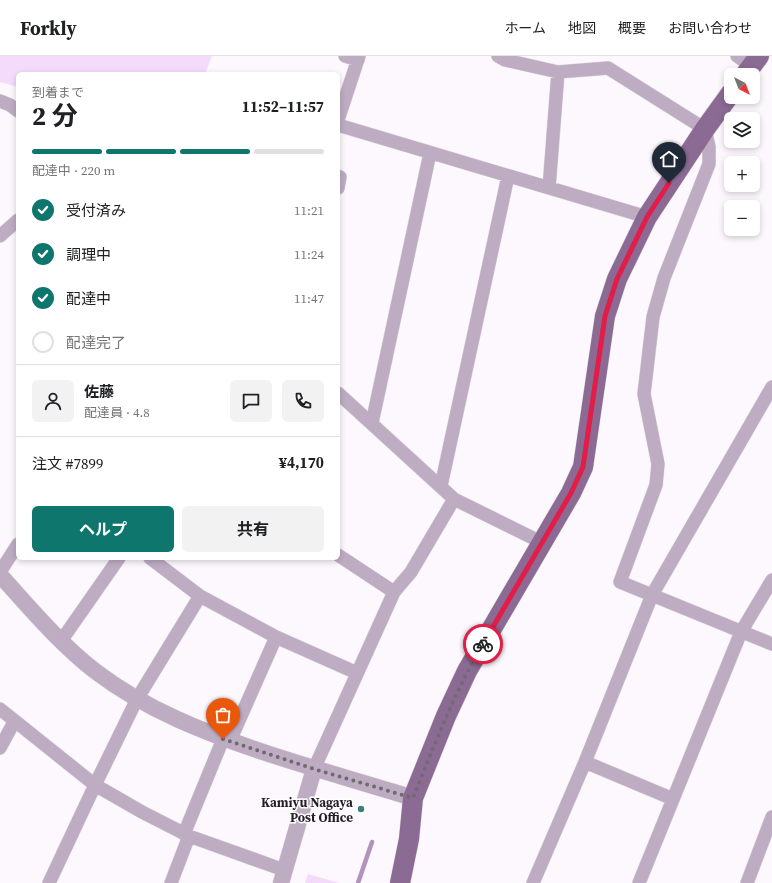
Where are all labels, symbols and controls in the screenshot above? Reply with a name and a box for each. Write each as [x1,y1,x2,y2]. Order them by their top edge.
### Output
text: Forkly [20,15,77,41]
text: ホーム [504,18,546,38]
text: 地図 [568,18,596,38]
text: 概要 [618,18,646,38]
text: お問い合わせ [668,18,752,38]
north arrow [724,68,760,104]
map controls [724,68,760,236]
text: 到着まで [32,84,84,101]
text: 11:52–11:57 [242,96,324,117]
text: 2 分 [32,98,78,134]
button: layers [724,112,760,148]
pin [652,142,686,183]
icon: home [658,148,680,170]
button: + [724,156,760,192]
text: 配達中 · 220 m [32,162,115,179]
icon: check [32,199,54,221]
text: 受付済み [66,200,126,221]
button: − [724,200,760,236]
text: 11:21 [294,202,324,219]
icon: check [32,243,54,265]
text: 調理中 [66,244,111,265]
text: 11:24 [294,246,324,263]
icon: check [32,287,54,309]
text: 配達中 [66,288,111,309]
text: 11:47 [294,290,324,307]
text: 配達完了 [66,332,126,353]
button: person [32,380,74,422]
button: chat [230,380,272,422]
button: phone [282,380,324,422]
text: 佐藤 [84,381,114,402]
text: 配達員 · 4.8 [84,404,150,421]
text: ¥4,170 [279,452,324,473]
text: 注文 #7899 [32,453,103,474]
button: ヘルプ [32,506,174,552]
button: 共有 [182,506,324,552]
courier [463,624,503,664]
icon: bike [472,633,494,655]
pin [206,698,240,739]
icon: bag [212,704,234,726]
place label: Kamiyu Nagaya Post Office [261,794,353,826]
marker: Kamiyu Nagaya Post Office [356,804,366,814]

